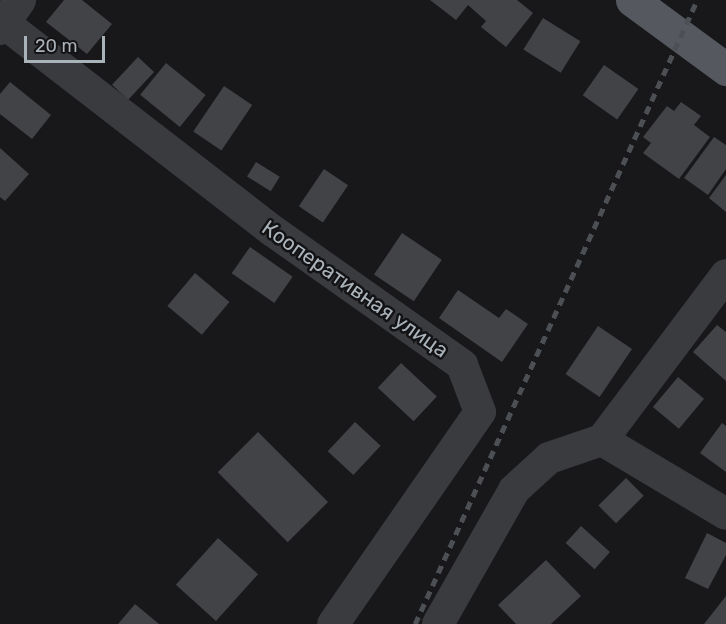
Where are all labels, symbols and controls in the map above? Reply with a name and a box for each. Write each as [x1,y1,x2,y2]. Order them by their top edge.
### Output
scale bar [27,24,108,62]
text: 20 m [35,35,77,57]
street label: Кооперативная улица [257,215,453,363]

